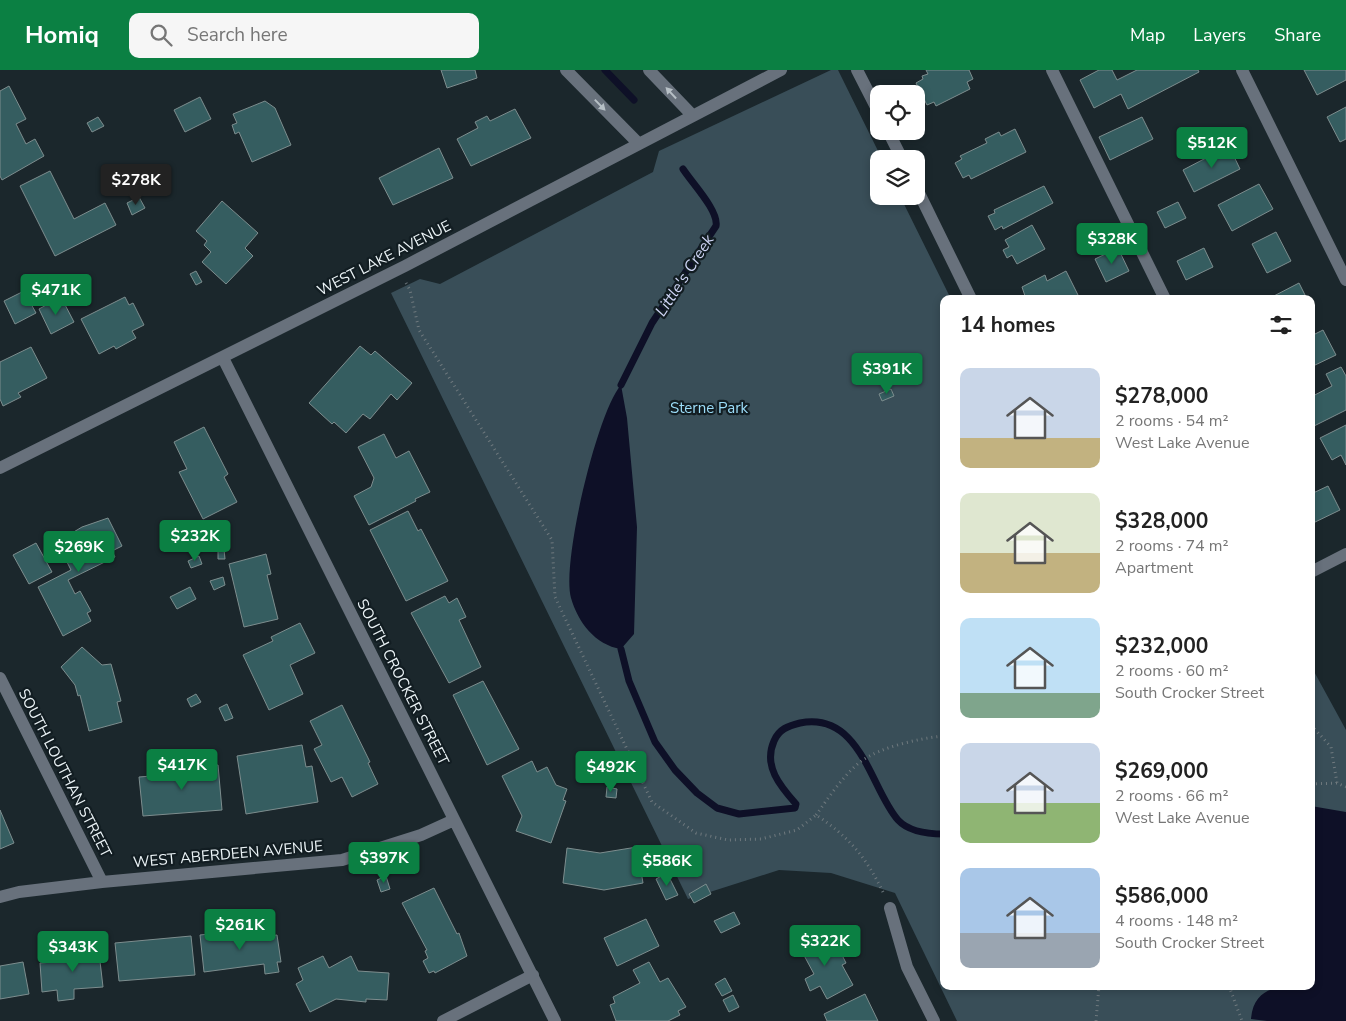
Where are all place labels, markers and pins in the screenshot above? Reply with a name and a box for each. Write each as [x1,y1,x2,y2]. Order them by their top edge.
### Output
pin: $512K [1177,126,1247,169]
pin: $278K [101,164,171,206]
pin: $328K [1077,222,1147,265]
pin: $471K [21,274,91,316]
pin: $391K [852,352,922,395]
pin: $232K [160,520,230,562]
pin: $269K [44,530,114,573]
pin: $417K [147,748,217,791]
pin: $492K [576,750,646,793]
pin: $397K [349,842,419,884]
pin: $586K [632,844,702,887]
pin: $261K [205,908,275,951]
pin: $322K [790,924,860,967]
pin: $343K [38,930,108,973]

